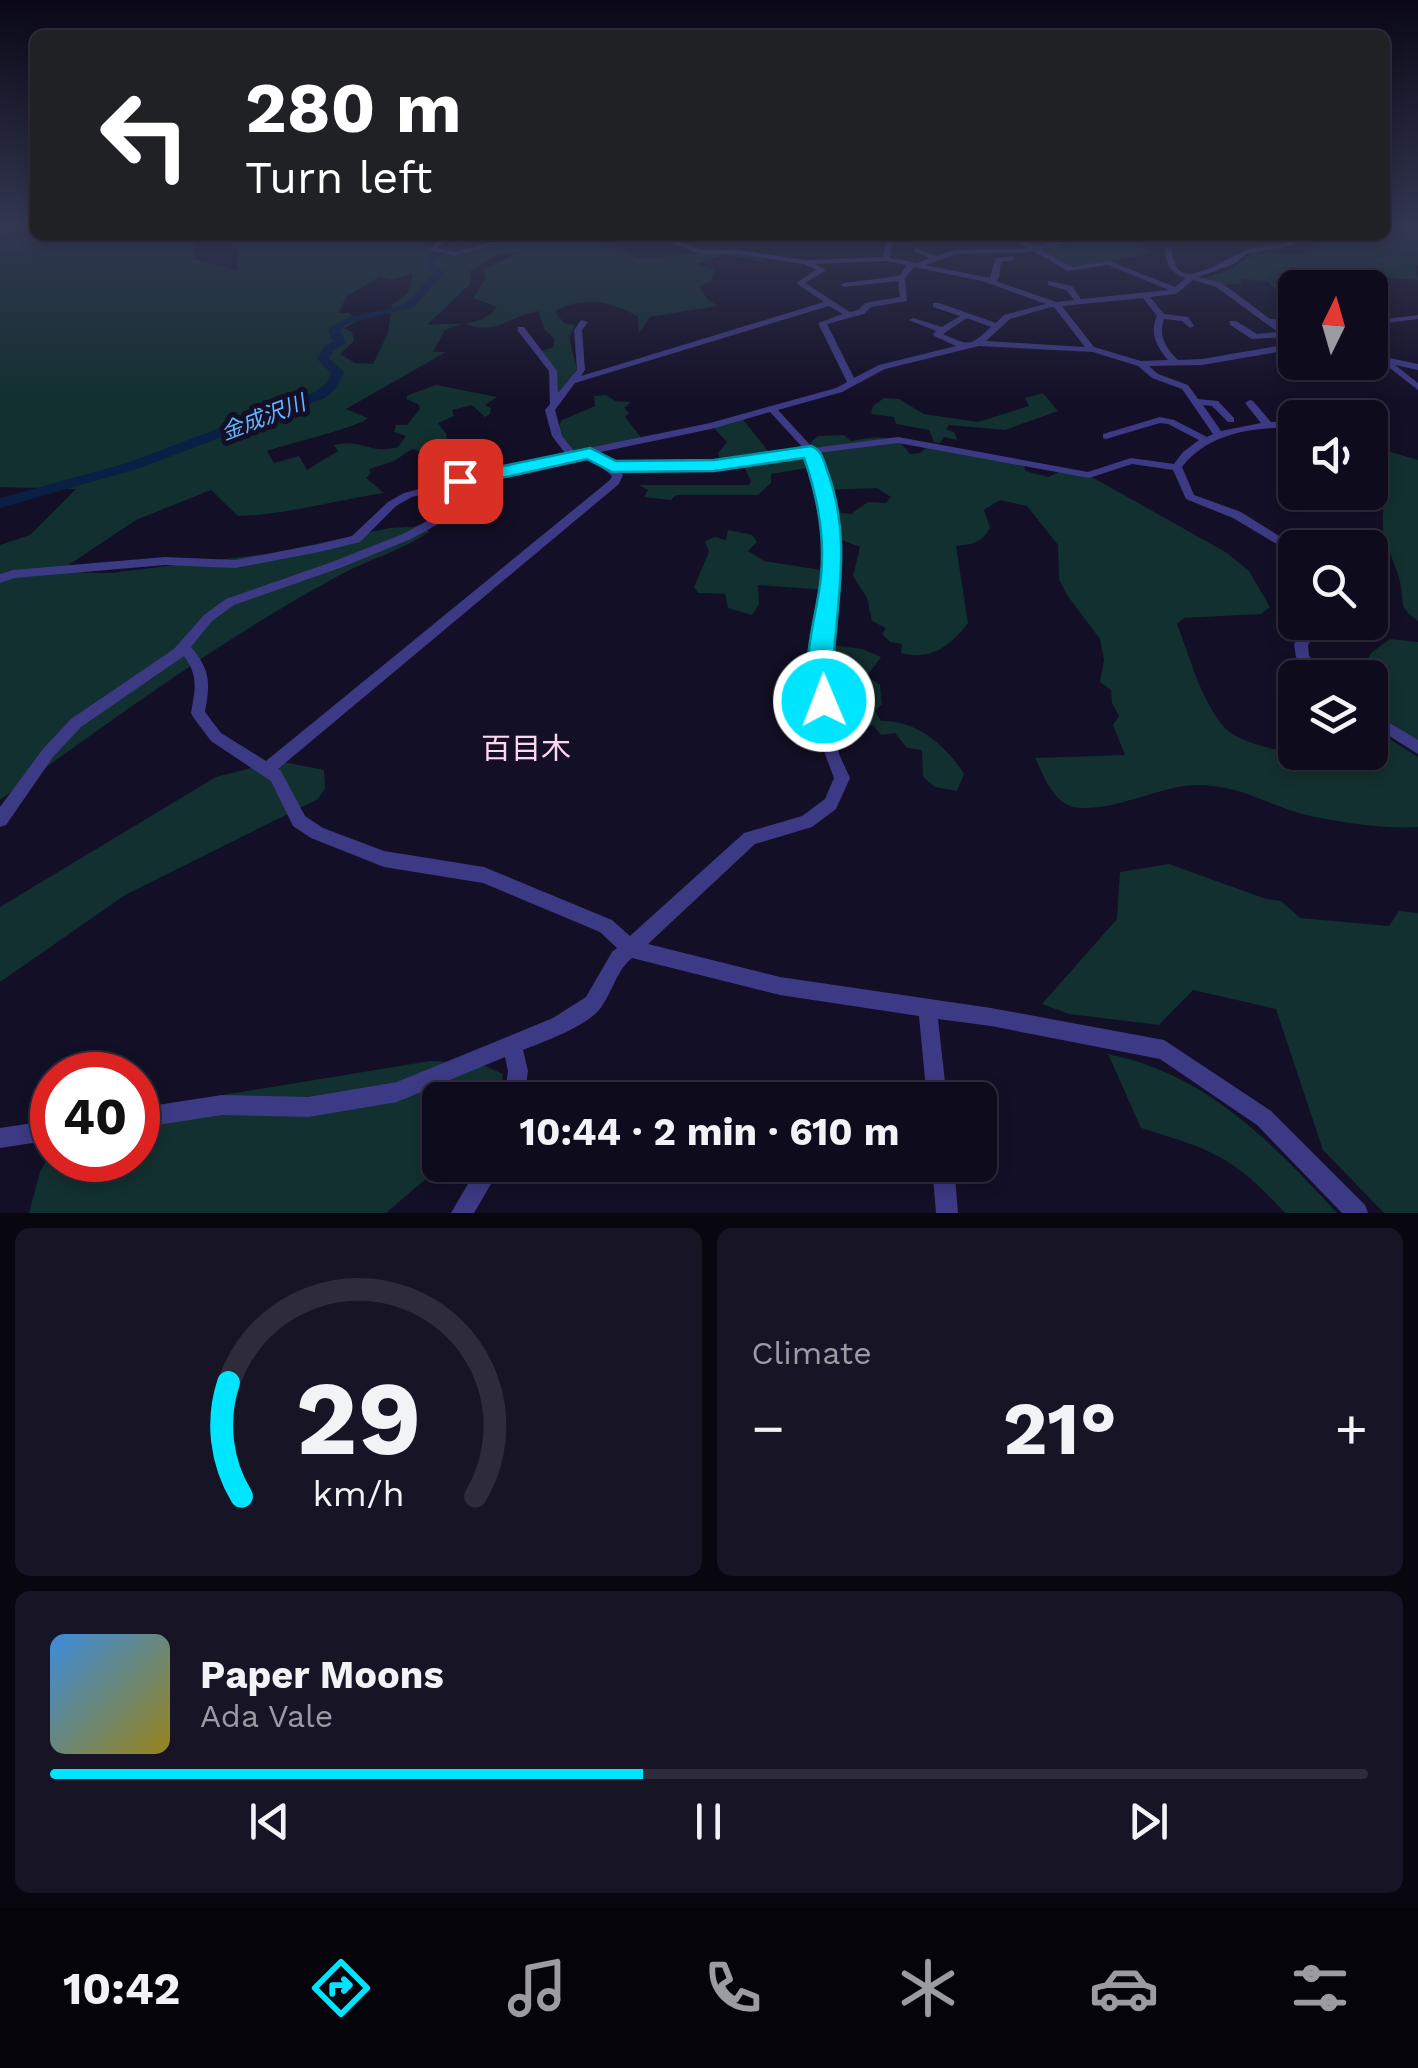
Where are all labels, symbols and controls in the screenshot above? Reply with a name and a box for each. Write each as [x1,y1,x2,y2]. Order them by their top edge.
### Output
text: 280 m [245,67,462,149]
icon: left [80,70,210,200]
text: Turn left [245,151,432,204]
north arrow [1278,270,1388,380]
map controls [1278,270,1388,770]
water label: 金成沢川 [218,389,311,445]
button: sound [1278,400,1388,510]
pin [418,439,503,524]
icon: arrive [433,454,488,509]
button: search [1278,530,1388,640]
position arrow [772,649,876,753]
button: layers [1278,660,1388,770]
district label: 百目木 [481,731,571,766]
speed limit sign: 40 [30,1052,160,1182]
text: 10:44 · 2 min · 610 m [520,1110,899,1154]
text: Climate [752,1334,872,1372]
text: 29 [295,1357,421,1479]
text: 21° [1003,1384,1117,1472]
text: − [752,1396,785,1460]
text: + [1335,1396,1368,1460]
text: km/h [312,1473,404,1515]
text: Paper Moons [200,1653,444,1697]
text: Ada Vale [200,1697,333,1735]
icon: previous [242,1794,297,1849]
icon: pause [681,1794,736,1849]
icon: next [1121,1794,1176,1849]
icon: directions [306,1953,376,2023]
icon: music [502,1953,572,2023]
icon: phone [698,1953,768,2023]
icon: climate [893,1953,963,2023]
icon: car [1089,1953,1159,2023]
icon: filters [1285,1953,1355,2023]
text: 10:42 [63,1962,180,2015]

